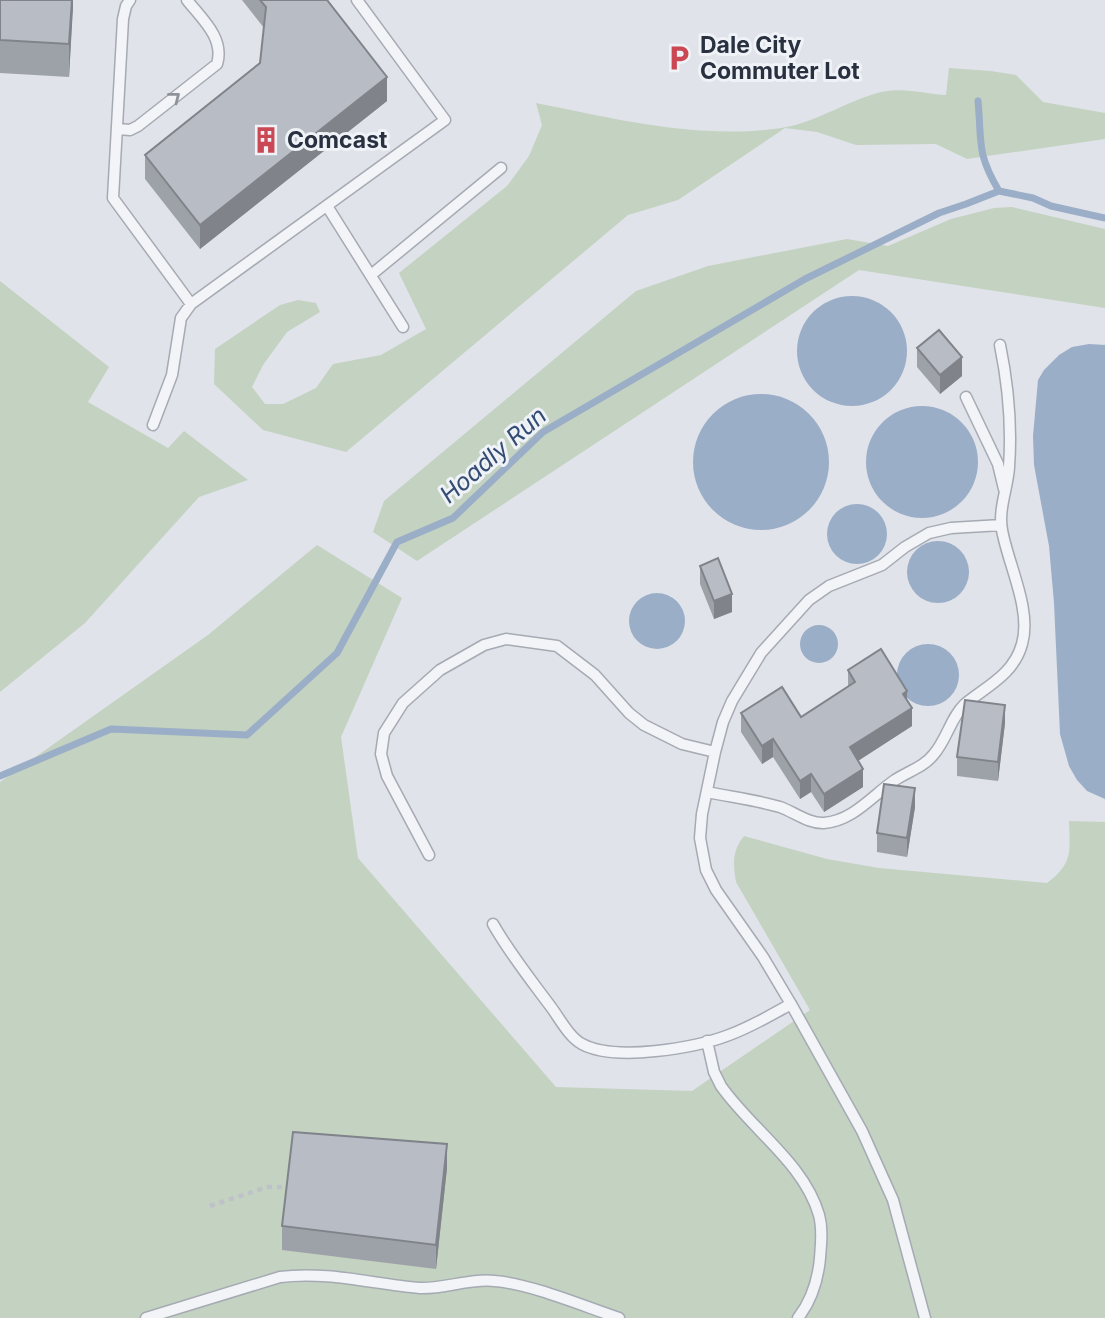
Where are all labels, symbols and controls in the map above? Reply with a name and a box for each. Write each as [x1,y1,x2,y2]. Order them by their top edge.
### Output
place label: Dale City Commuter Lot [700,31,860,85]
parking icon: Dale City Commuter Lot [664,43,694,73]
one-way arrow [167,93,180,106]
building icon: Comcast [251,125,281,155]
place label: Comcast [287,126,388,154]
water label: Hoadly Run [434,401,552,509]

